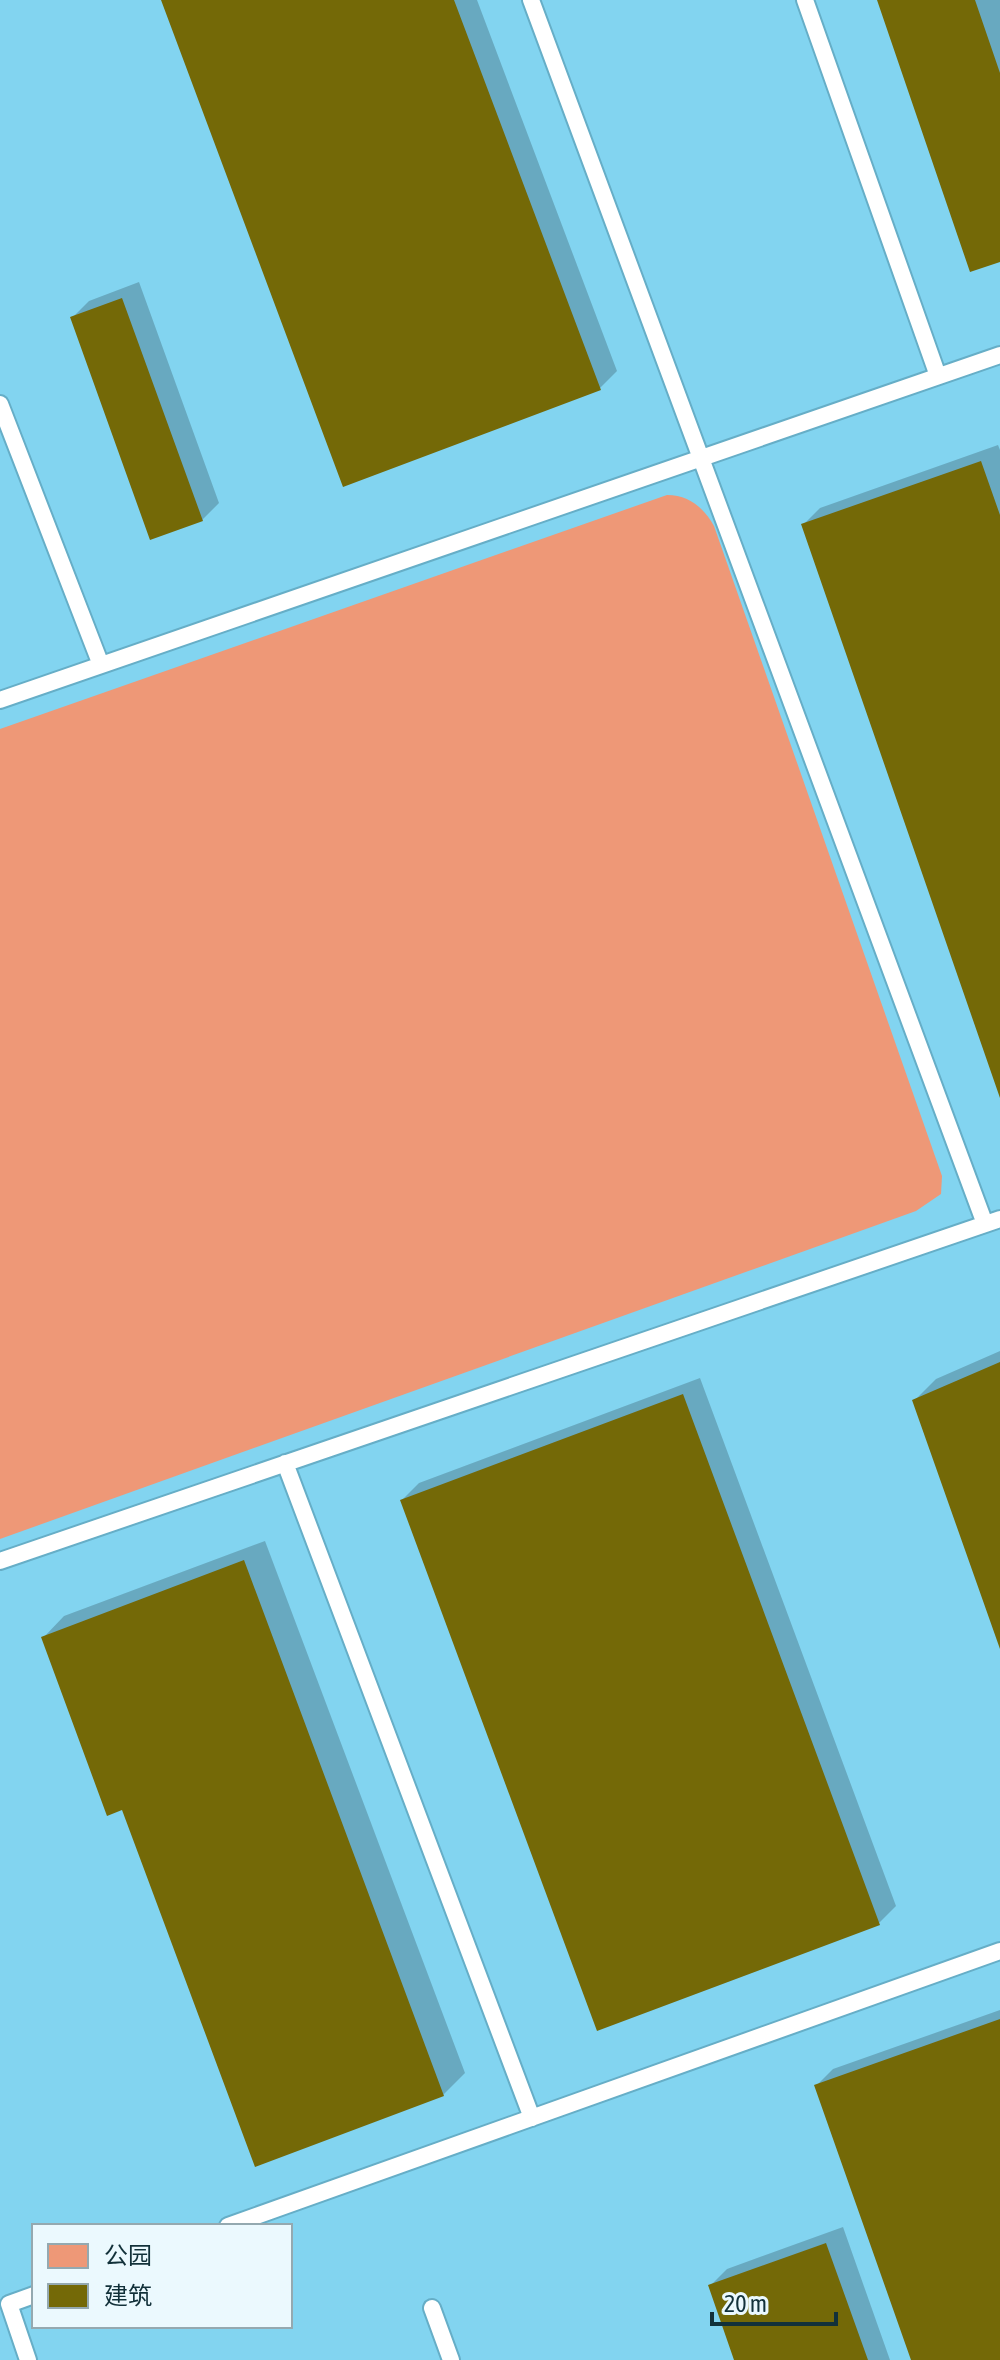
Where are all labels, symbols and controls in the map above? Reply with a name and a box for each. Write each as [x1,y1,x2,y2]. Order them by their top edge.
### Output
legend [32,2224,292,2328]
text: 公园 [104,2242,152,2269]
scale bar [712,2276,836,2326]
text: 建筑 [104,2282,152,2309]
text: 20 m [724,2290,767,2317]

